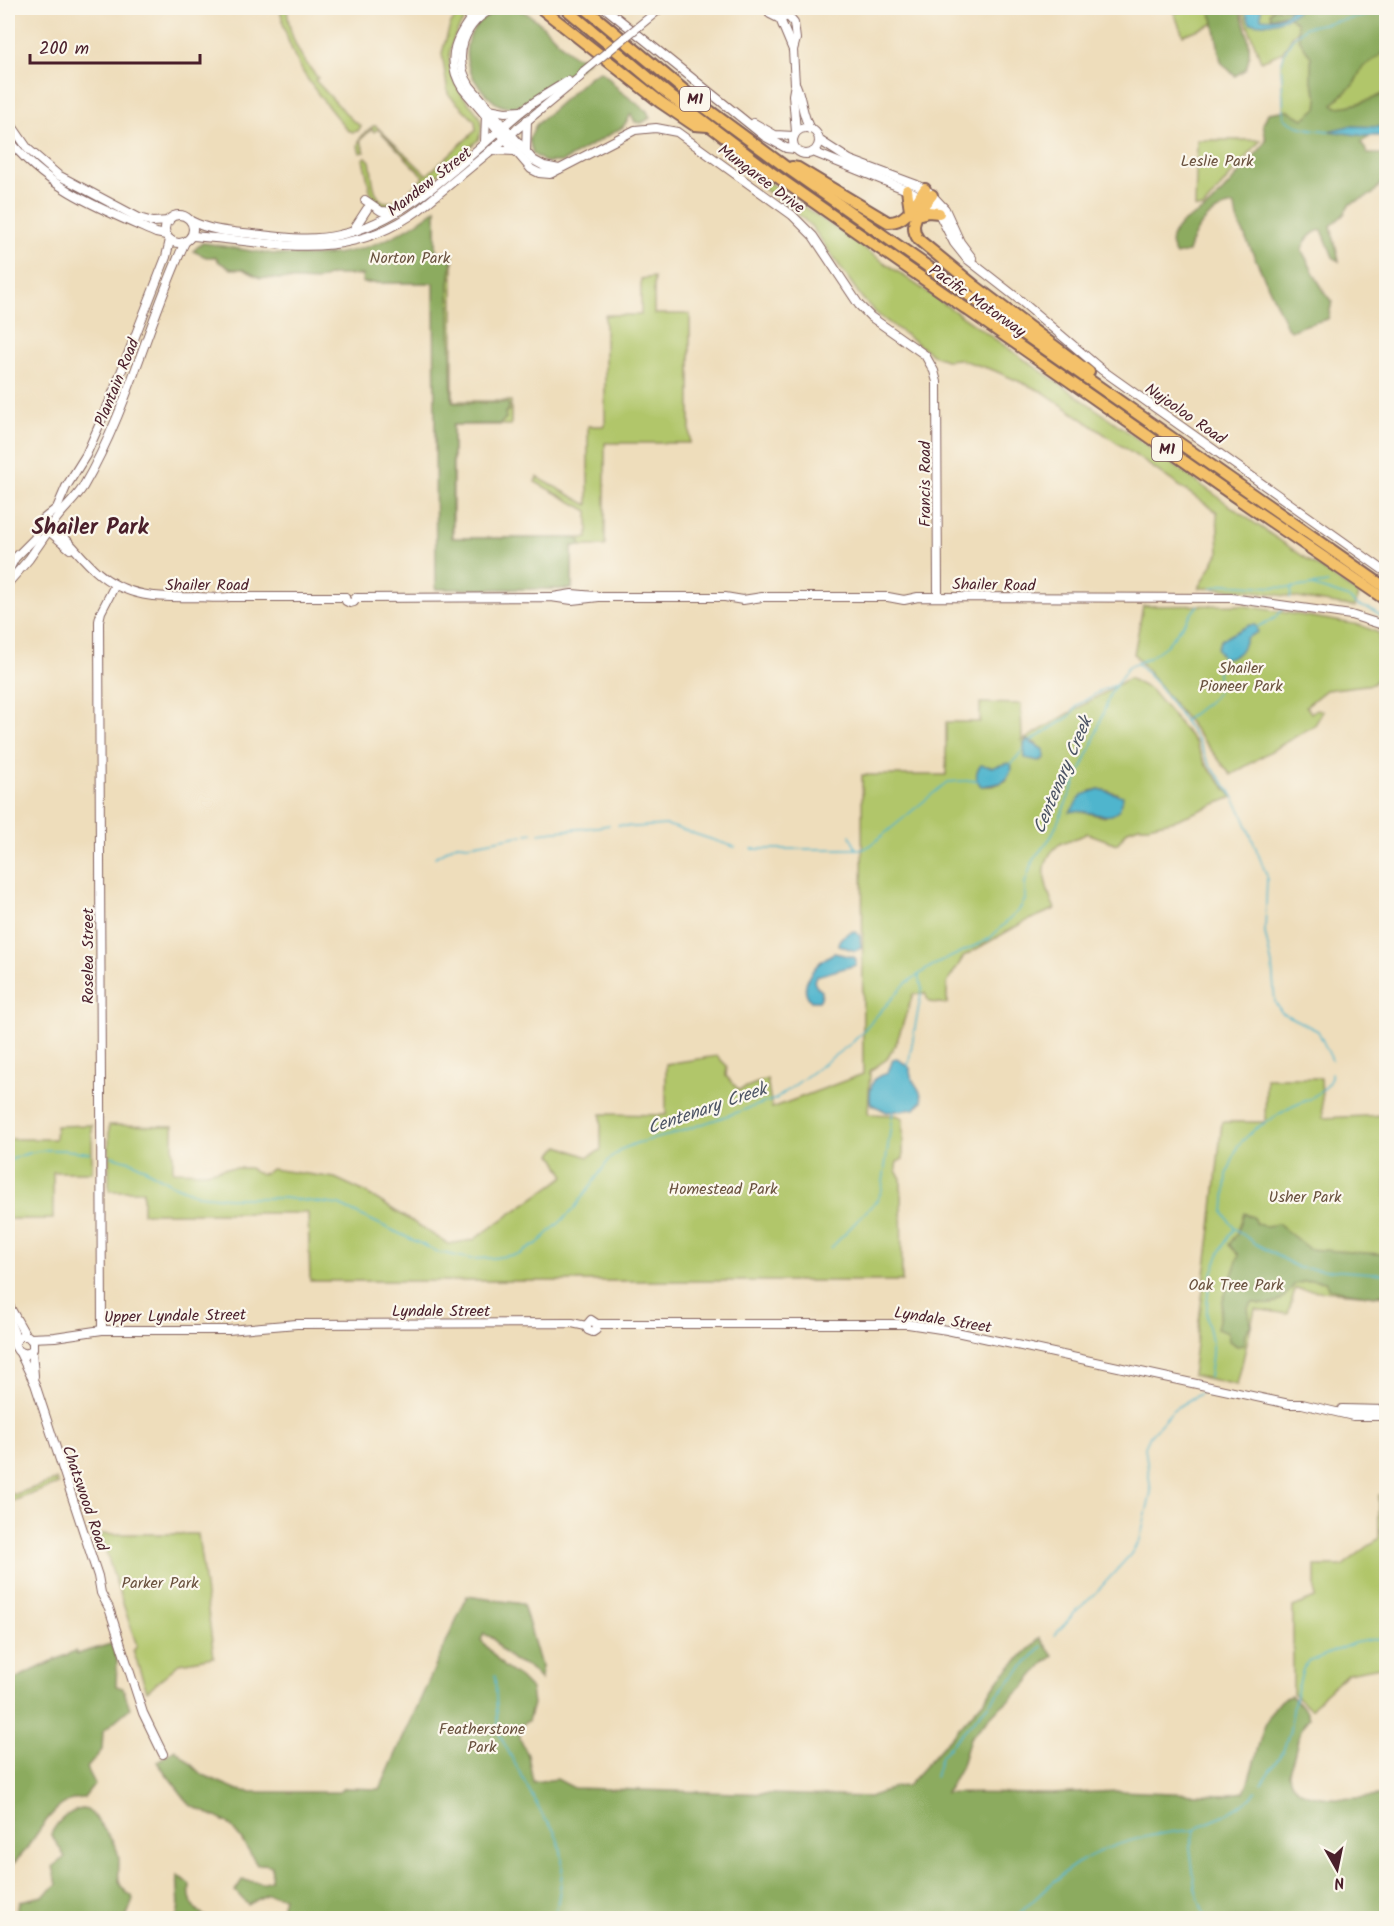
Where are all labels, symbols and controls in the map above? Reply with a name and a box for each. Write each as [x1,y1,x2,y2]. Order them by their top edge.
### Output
scale bar [30,27,200,65]
text: 200 m [39,35,89,64]
road number: M1 [680,87,710,111]
street label: Mungaree Drive [712,138,810,220]
street label: Mandew Street [382,141,478,223]
park label: Leslie Park [1180,149,1254,174]
park label: Norton Park [370,246,451,271]
street label: Pacific Motorway [923,258,1031,344]
street label: Plantain Road [88,334,147,430]
street label: Nujooloo Road [1139,377,1232,452]
road number: M1 [1152,437,1182,461]
street label: Francis Road [913,440,938,527]
district label: Shailer Park [32,511,149,546]
street label: Shailer Road [952,572,1037,599]
street label: Shailer Road [165,573,250,598]
park label: Shailer Pioneer Park [1199,656,1283,699]
water label: Centenary Creek [1026,710,1102,839]
street label: Roselea Street [76,907,101,1004]
water label: Centenary Creek [644,1075,774,1143]
park label: Homestead Park [668,1177,778,1202]
park label: Usher Park [1269,1185,1342,1210]
park label: Oak Tree Park [1189,1273,1284,1298]
street label: Lyndale Street [392,1299,491,1324]
street label: Lyndale Street [892,1300,994,1341]
street label: Upper Lyndale Street [104,1303,247,1330]
street label: Chatswood Road [55,1442,115,1556]
park label: Parker Park [122,1571,199,1596]
park label: Featherstone Park [439,1717,525,1760]
north arrow [1307,1839,1367,1899]
text: N [1332,1869,1346,1895]

